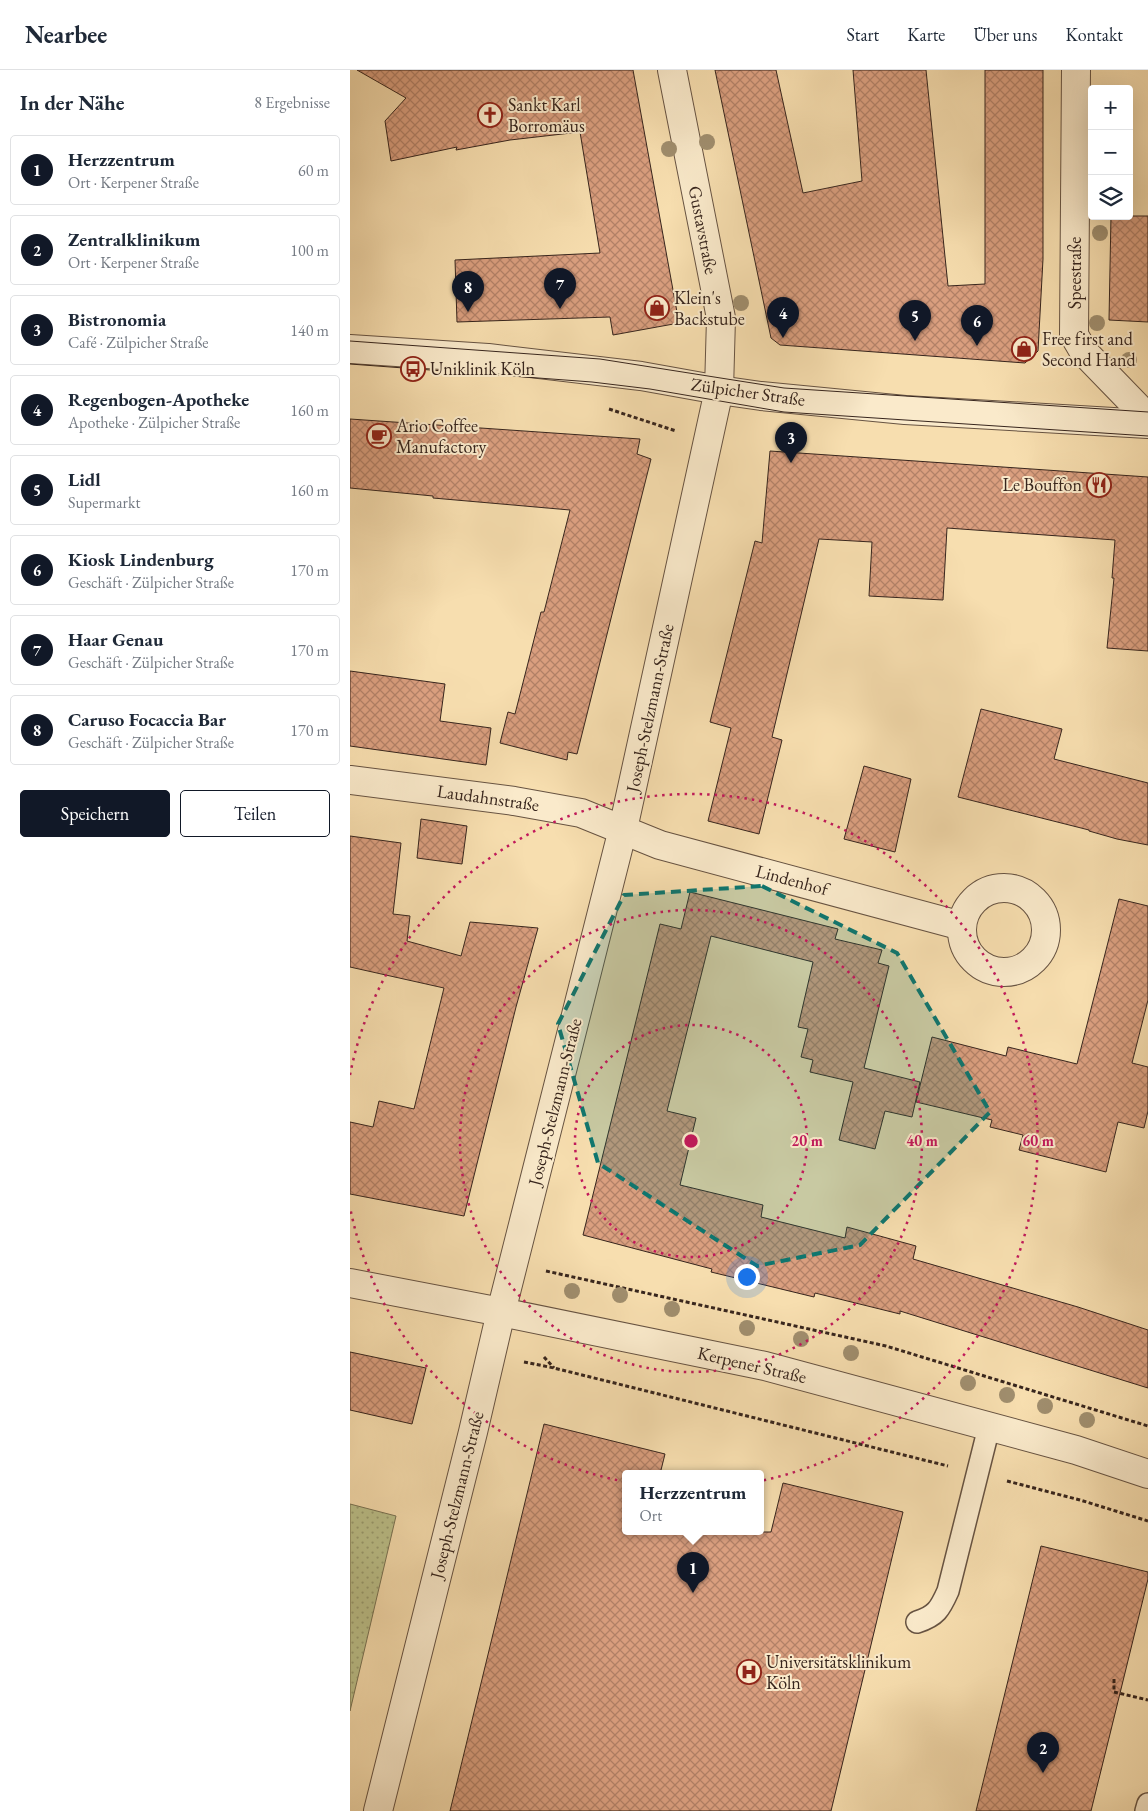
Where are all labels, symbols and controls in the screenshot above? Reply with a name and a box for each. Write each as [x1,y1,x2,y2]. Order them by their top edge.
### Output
text: Nearbee [25,19,107,50]
text: Start [846,23,879,46]
text: Karte [907,23,945,46]
text: Über uns [973,23,1037,46]
text: Kontakt [1065,23,1123,46]
map controls [1088,85,1133,220]
button: + [1088,85,1133,130]
text: In der Nähe [20,89,125,116]
text: 8 Ergebnisse [254,92,330,113]
place label: Sankt Karl Borromäus [508,93,585,137]
church icon: Sankt Karl Borromäus [477,102,503,128]
button: − [1088,130,1133,175]
text: Herzzentrum [68,147,175,172]
text: 1 [33,160,41,181]
text: 60 m [298,160,329,181]
text: Ort · Kerpener Straße [68,172,199,193]
button: layers [1088,175,1133,220]
street label: Gustavstraße [684,184,723,276]
text: Zentralklinikum [68,227,200,252]
street label: Speestraße [1063,237,1086,309]
text: 2 [33,240,41,261]
text: 100 m [290,240,329,261]
text: Ort · Kerpener Straße [68,252,199,273]
pin: 7 [544,268,576,309]
pin: 8 [452,271,484,312]
place label: Klein's Backstube [674,286,745,330]
shop icon: Klein's Backstube [644,295,670,321]
pin: 4 [767,297,799,338]
pin: 5 [899,300,931,341]
pin: 6 [961,305,993,346]
text: Bistronomia [68,307,166,332]
text: 3 [33,320,41,341]
text: 140 m [290,320,329,341]
place label: Free first and Second Hand [1042,327,1137,371]
text: Café · Zülpicher Straße [68,332,208,353]
shop icon: Free first and Second Hand [1011,336,1037,362]
bus stop icon: Uniklinik Köln [400,356,426,382]
place label: Uniklinik Köln [430,357,536,380]
street label: Zülpicher Straße [690,372,807,411]
text: Regenbogen-Apotheke [68,387,249,412]
text: 4 [33,400,41,421]
text: 160 m [290,400,329,421]
text: Apotheke · Zülpicher Straße [68,412,240,433]
place label: Ario Coffee Manufactory [395,414,486,458]
pin: 3 [775,422,807,463]
cafe icon: Ario Coffee Manufactory [366,423,392,449]
text: Lidl [68,467,101,492]
restaurant icon: Le Bouffon [1086,472,1112,498]
place label: Le Bouffon [1002,473,1082,496]
text: 5 [33,480,41,501]
text: 160 m [290,480,329,501]
text: Supermarkt [68,492,140,513]
text: Kiosk Lindenburg [68,547,214,572]
text: 6 [33,560,41,581]
text: 170 m [290,560,329,581]
text: Geschäft · Zülpicher Straße [68,572,234,593]
street label: Joseph-Stelzmann-Straße [620,622,679,796]
text: Haar Genau [68,627,163,652]
text: 7 [33,640,41,661]
text: 170 m [290,640,329,661]
text: Geschäft · Zülpicher Straße [68,652,234,673]
text: Caruso Focaccia Bar [68,707,226,732]
text: 8 [33,720,41,741]
text: 170 m [290,720,329,741]
text: Geschäft · Zülpicher Straße [68,732,234,753]
street label: Laudahnstraße [435,779,541,816]
button: Speichern [20,790,170,837]
button: Teilen [180,790,330,837]
street label: Lindenhof [753,859,833,901]
street label: Joseph-Stelzmann-Straße [522,1016,586,1190]
text: 20 m [791,1131,823,1150]
text: 40 m [906,1131,938,1150]
text: 60 m [1022,1131,1054,1150]
centre of rings [682,1132,700,1150]
your location [734,1264,760,1290]
street label: Kerpener Straße [695,1341,809,1388]
street label: Joseph-Stelzmann-Straße [424,1409,488,1583]
popup [622,1470,764,1535]
text: Herzzentrum [640,1480,746,1505]
text: Ort [640,1505,662,1526]
pin: 1 [677,1552,709,1593]
place label: Universitätsklinikum Köln [766,1650,911,1694]
hospital icon: Universitätsklinikum Köln [736,1659,762,1685]
pin: 2 [1027,1732,1059,1773]

